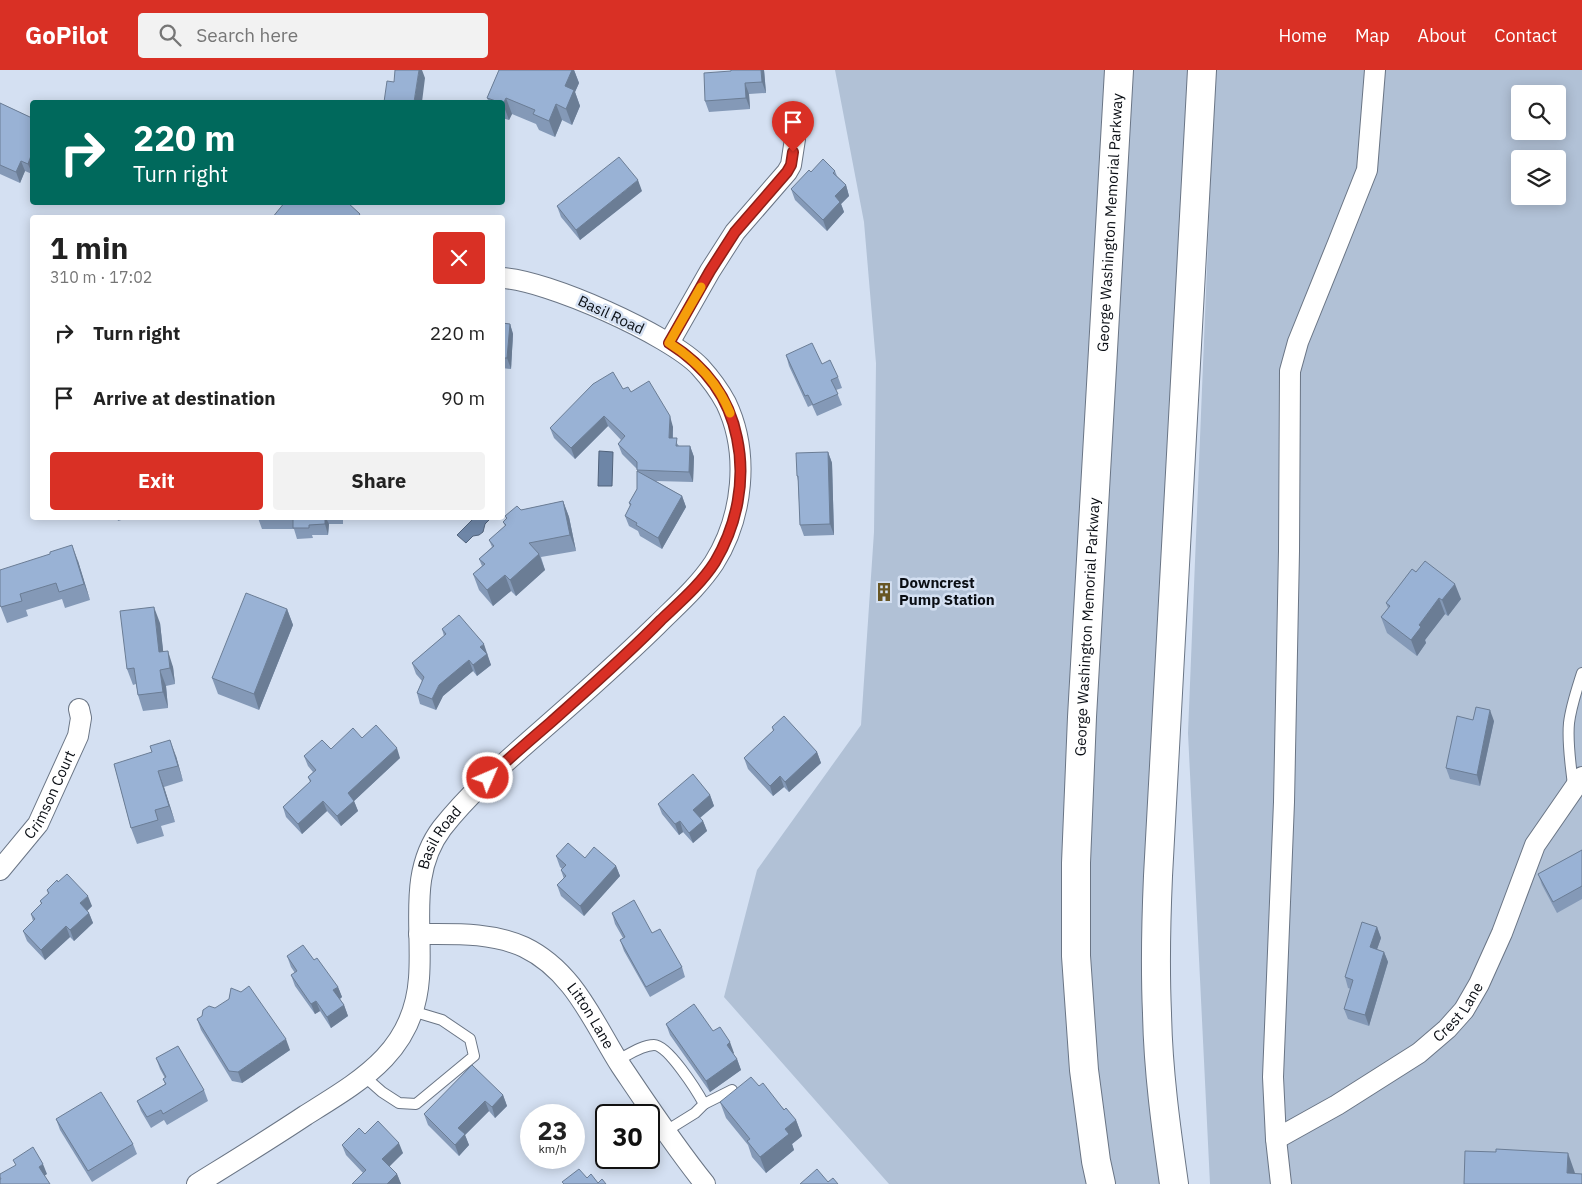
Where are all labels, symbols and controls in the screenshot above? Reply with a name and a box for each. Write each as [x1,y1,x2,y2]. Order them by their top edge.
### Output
search box [138,13,488,58]
text: GoPilot [25,19,108,51]
icon: search [156,21,184,49]
text: Search here [196,23,298,47]
text: Home [1279,24,1327,47]
text: Map [1355,24,1390,47]
text: About [1418,24,1466,47]
text: Contact [1494,24,1557,47]
map controls [1511,85,1566,205]
button: search [1511,85,1566,140]
street label: George Washington Memorial Parkway [1093,92,1127,352]
pin [772,101,814,152]
icon: arrive [779,108,807,136]
text: 220 m [133,115,236,161]
icon: right [50,120,115,185]
button: layers [1511,150,1566,205]
text: Turn right [133,159,228,188]
text: 1 min [50,228,128,267]
button: close [433,232,485,284]
text: 310 m · 17:02 [50,267,152,287]
street label: Basil Road [575,291,647,338]
icon: right [50,319,78,347]
text: Turn right [93,321,180,345]
text: 220 m [430,321,485,345]
icon: arrive [50,384,78,412]
text: Arrive at destination [93,386,276,410]
text: 90 m [441,386,485,410]
button: Exit [50,452,263,510]
button: Share [273,452,485,510]
street label: George Washington Memorial Parkway [1070,497,1104,757]
place label: Downcrest Pump Station [899,573,995,609]
building icon: Downcrest Pump Station [873,581,895,603]
street label: Crimson Court [19,747,79,843]
position arrow [461,751,513,803]
street label: Basil Road [413,802,465,871]
street label: Litton Lane [563,979,619,1052]
street label: Crest Lane [1429,979,1487,1046]
speed limit sign: 30 [595,1104,660,1169]
text: 23 [537,1114,568,1147]
text: km/h [538,1141,567,1156]

